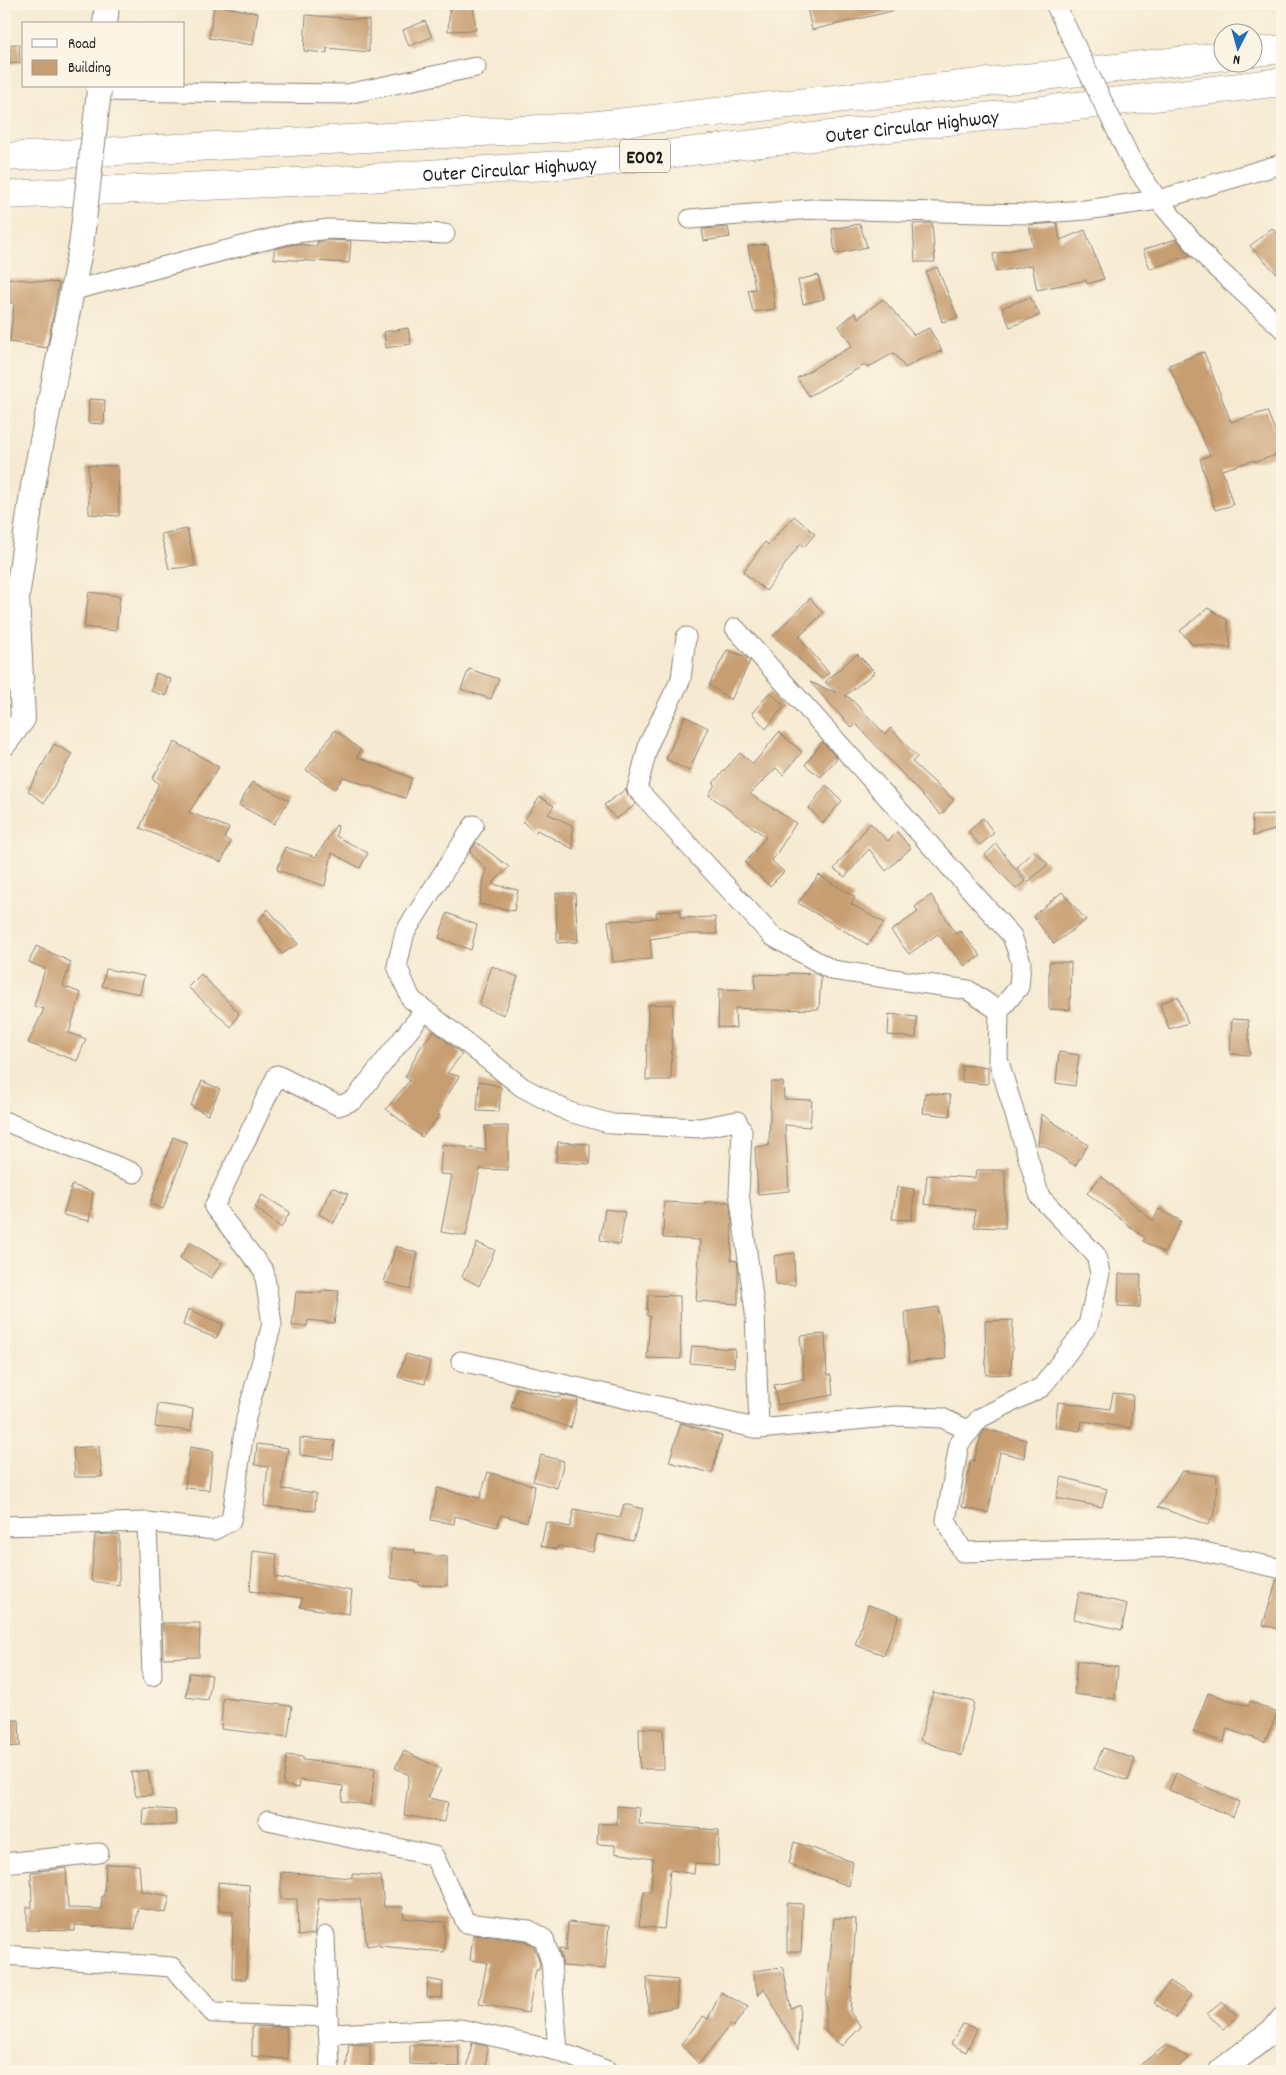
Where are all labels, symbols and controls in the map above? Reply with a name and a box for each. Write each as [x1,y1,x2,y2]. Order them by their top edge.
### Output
legend [22,22,185,88]
north arrow [1214,22,1264,72]
text: Road [68,34,96,56]
text: N [1232,49,1241,69]
text: Building [68,58,111,80]
street label: Outer Circular Highway [824,104,1001,152]
road number: E002 [620,140,670,172]
street label: Outer Circular Highway [422,151,599,191]

